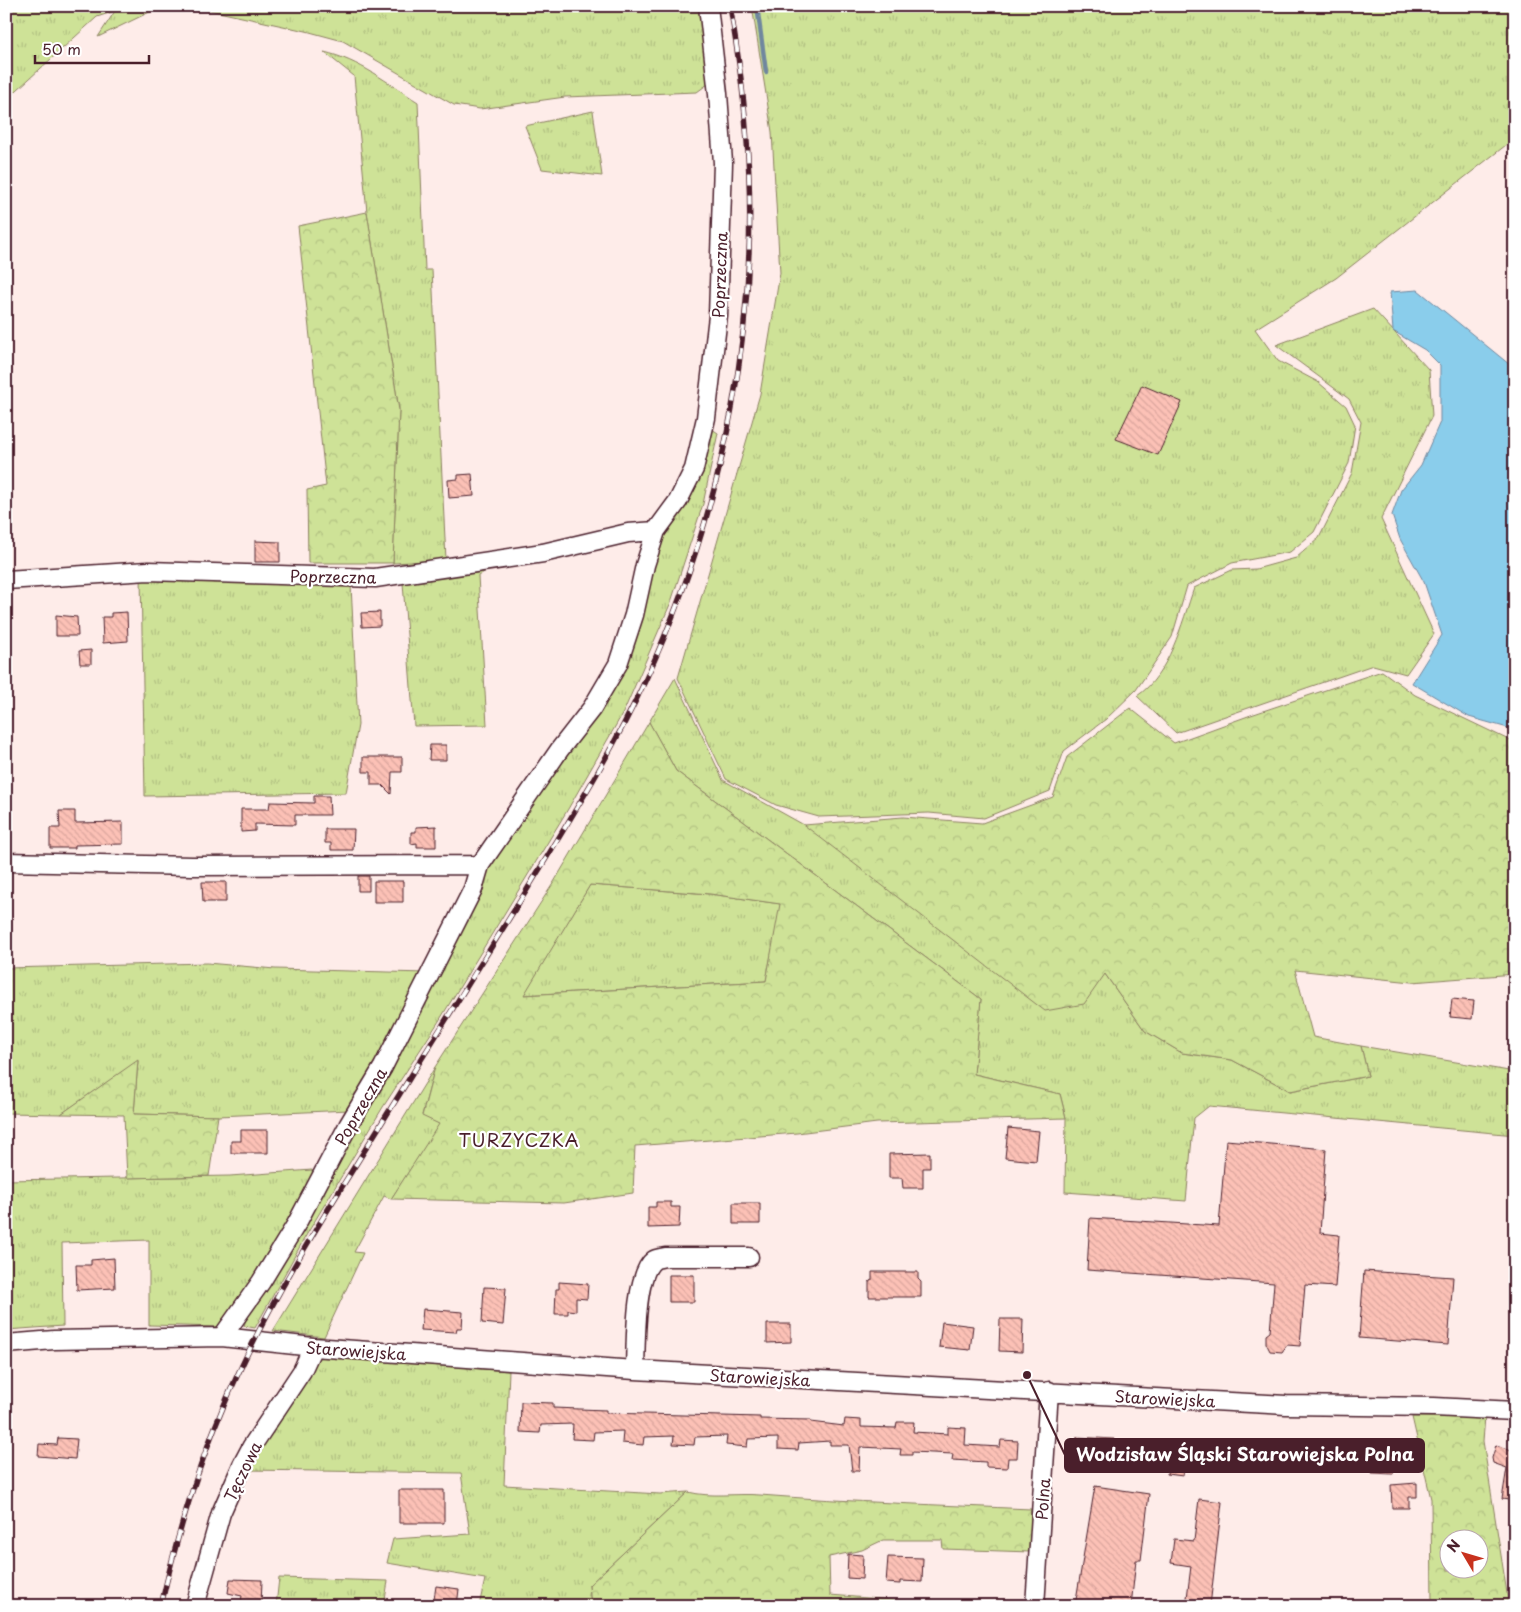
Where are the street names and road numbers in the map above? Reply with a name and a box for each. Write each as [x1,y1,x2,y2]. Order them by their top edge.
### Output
street label: Poprzeczna [705,231,733,319]
street label: Poprzeczna [290,563,377,589]
street label: Poprzeczna [328,1062,392,1149]
street label: Starowiejska [305,1335,407,1365]
street label: Starowiejska [709,1362,811,1392]
street label: Starowiejska [1114,1383,1216,1413]
street label: Tęczowa [217,1437,267,1505]
street label: Polna [1029,1477,1055,1521]

